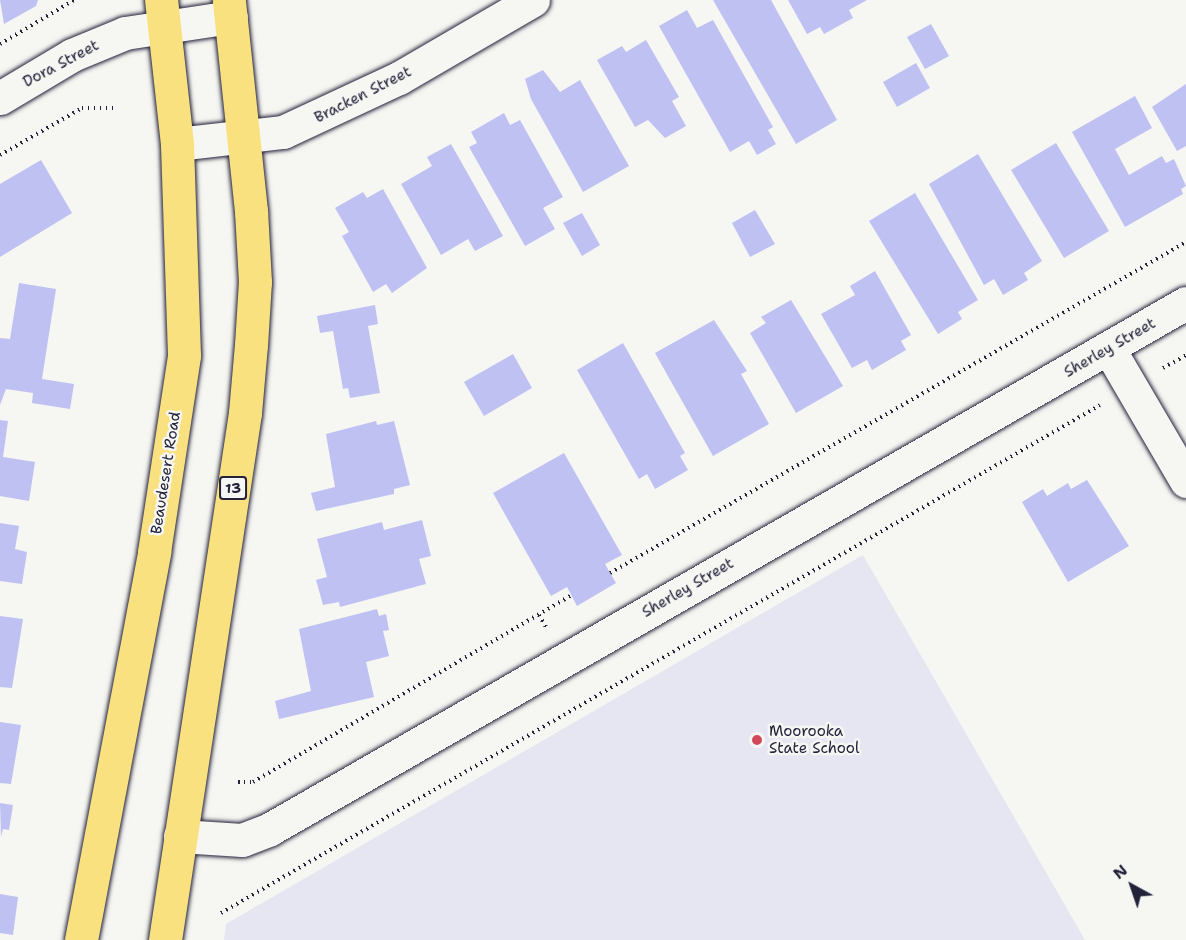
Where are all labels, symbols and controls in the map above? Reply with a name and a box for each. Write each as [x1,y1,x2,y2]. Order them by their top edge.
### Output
street label: Dora Street [20,36,102,92]
street label: Bracken Street [312,63,414,127]
street label: Sherley Street [1061,314,1159,382]
street label: Beaudesert Road [147,410,185,536]
road number: 13 [218,477,248,499]
street label: Sherley Street [639,554,737,622]
place label: Moorooka State School [769,722,859,757]
marker: Moorooka State School [750,733,764,747]
north arrow [1102,856,1162,916]
text: N [1108,860,1132,884]

